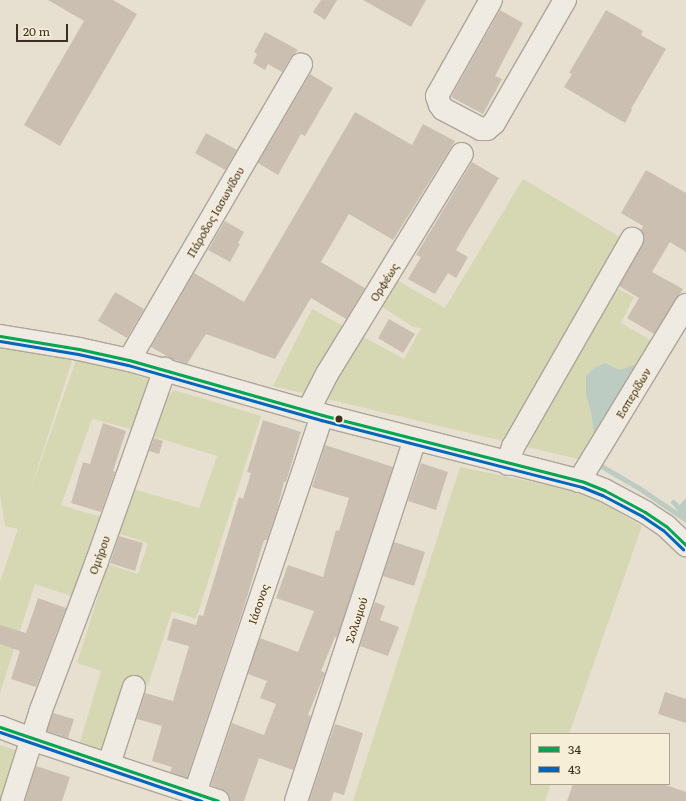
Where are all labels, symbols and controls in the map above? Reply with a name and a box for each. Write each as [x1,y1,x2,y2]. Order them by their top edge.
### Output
scale bar [18,16,70,42]
text: 20 m [23,22,50,40]
street label: Πάροδος Ιασωνίδου [184,164,246,260]
street label: Ορφέως [367,260,401,304]
street label: Εσπερίδων [613,365,653,421]
unlabelled marker [334,414,344,424]
street label: Ομήρου [86,534,112,576]
street label: Ιάσονος [245,582,271,626]
street label: Σολωμού [342,595,370,645]
legend [530,733,670,785]
text: 34 [568,740,581,758]
text: 43 [568,760,581,778]

